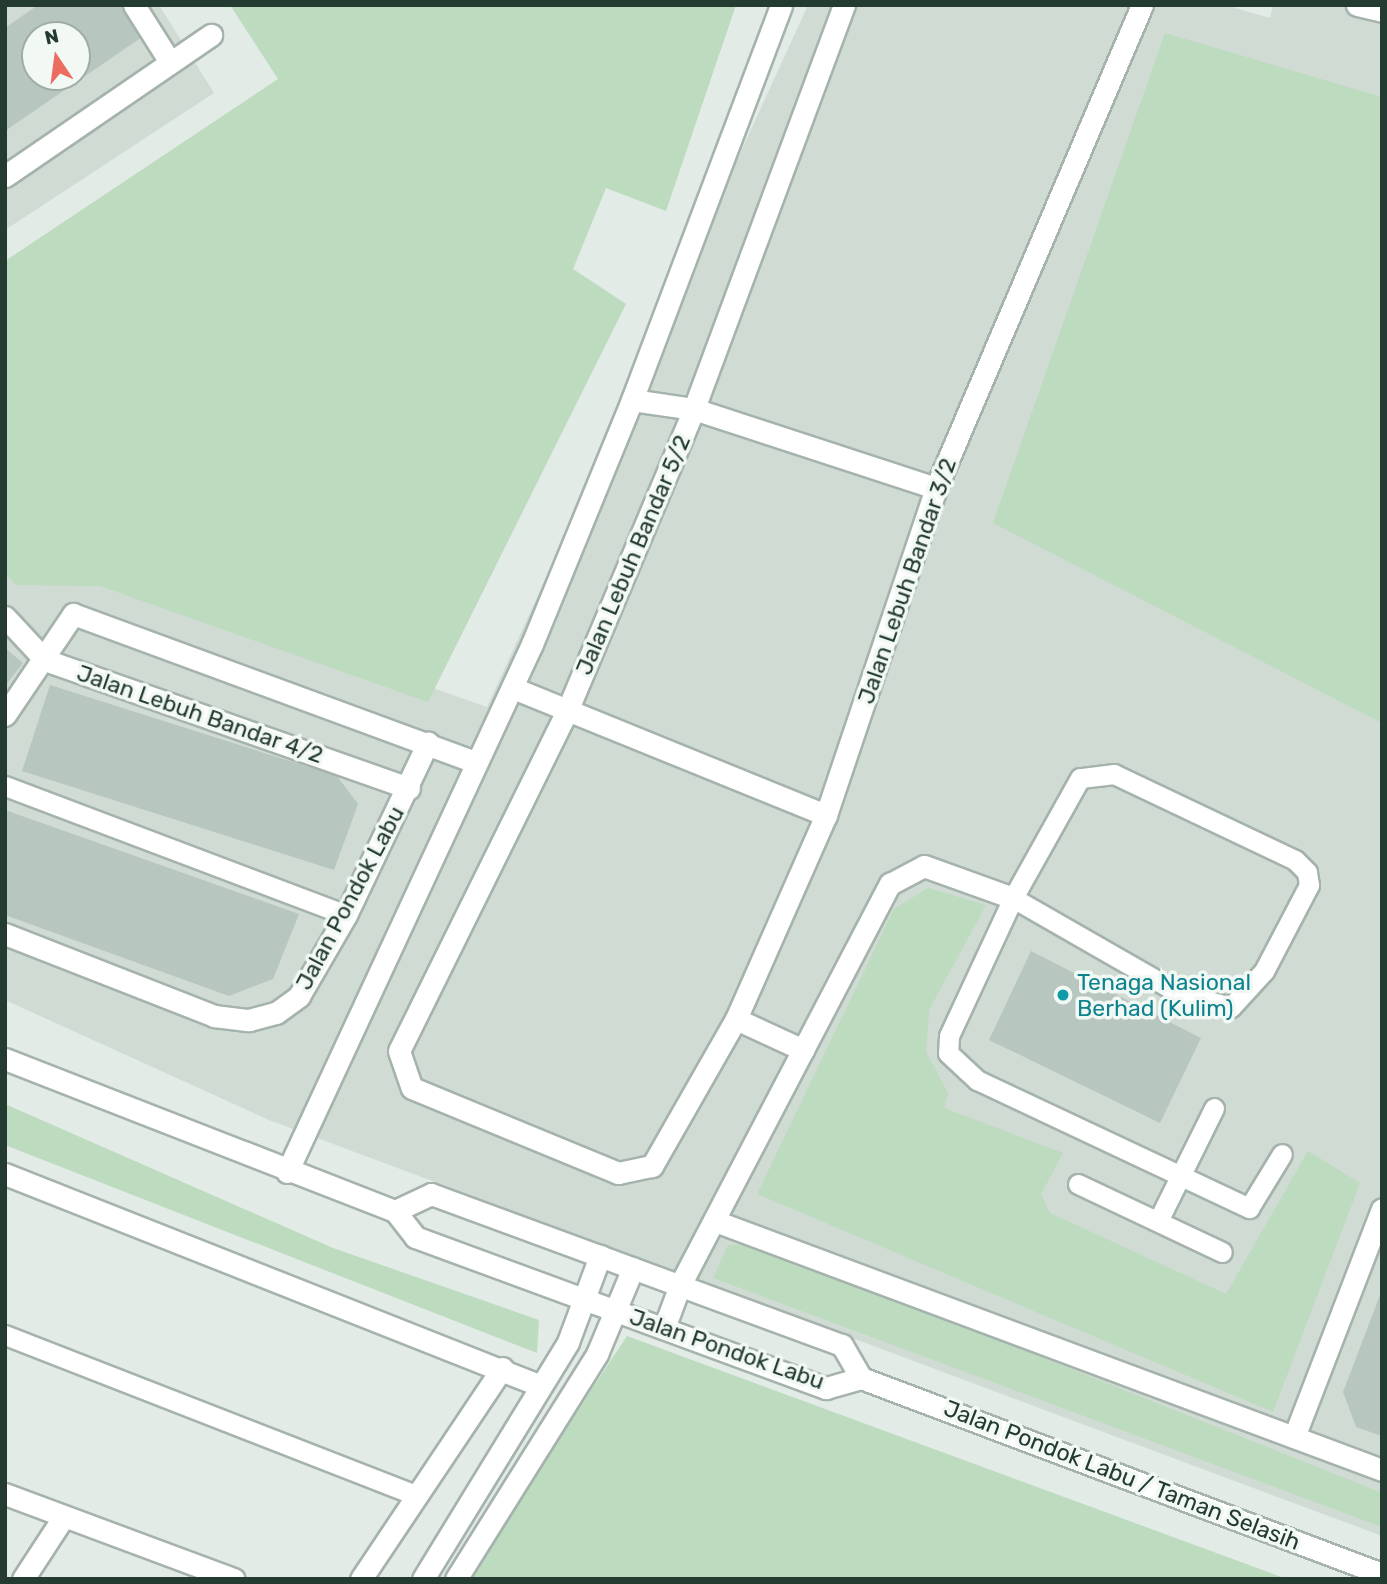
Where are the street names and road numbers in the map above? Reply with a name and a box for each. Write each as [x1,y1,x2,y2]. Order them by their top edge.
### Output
street label: Jalan Lebuh Bandar 5/2 [570,431,696,679]
street label: Jalan Lebuh Bandar 3/2 [852,454,962,708]
street label: Jalan Lebuh Bandar 4/2 [73,659,327,769]
street label: Jalan Pondok Labu [290,801,410,995]
street label: Jalan Pondok Labu [626,1303,828,1395]
street label: Jalan Pondok Labu / Taman Selasih [940,1394,1304,1556]

